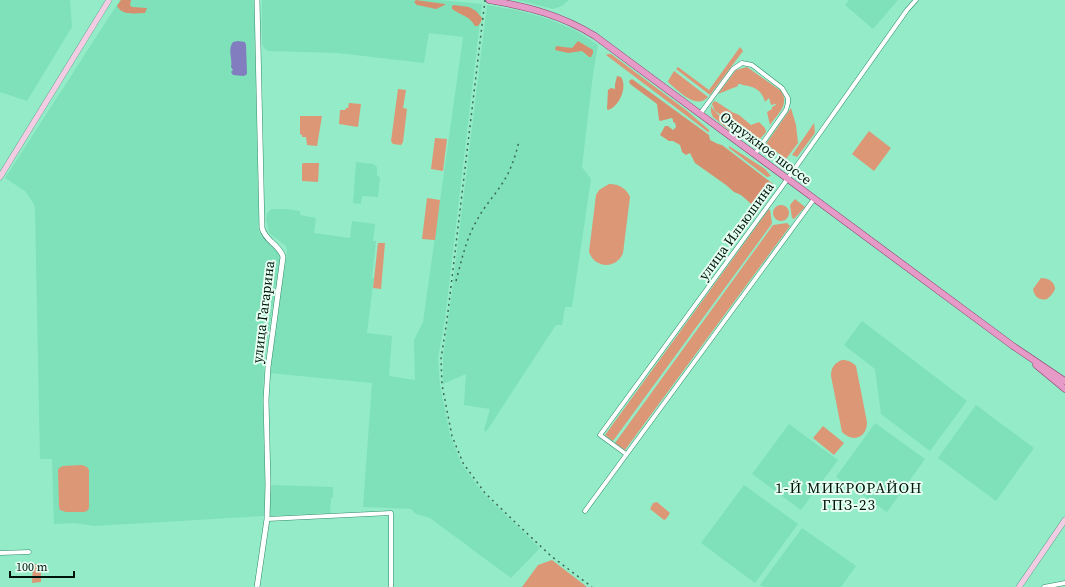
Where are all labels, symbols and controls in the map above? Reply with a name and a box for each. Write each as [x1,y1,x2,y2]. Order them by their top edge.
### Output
street label: Окружное шоссе [716,107,816,189]
street label: улица Ильюшина [693,177,779,284]
street label: улица Гагарина [247,259,279,364]
district label: 1-Й МИКРОРАЙОН ГПЗ-23 [775,477,923,515]
scale bar [10,553,74,579]
text: 100 m [16,559,48,575]

